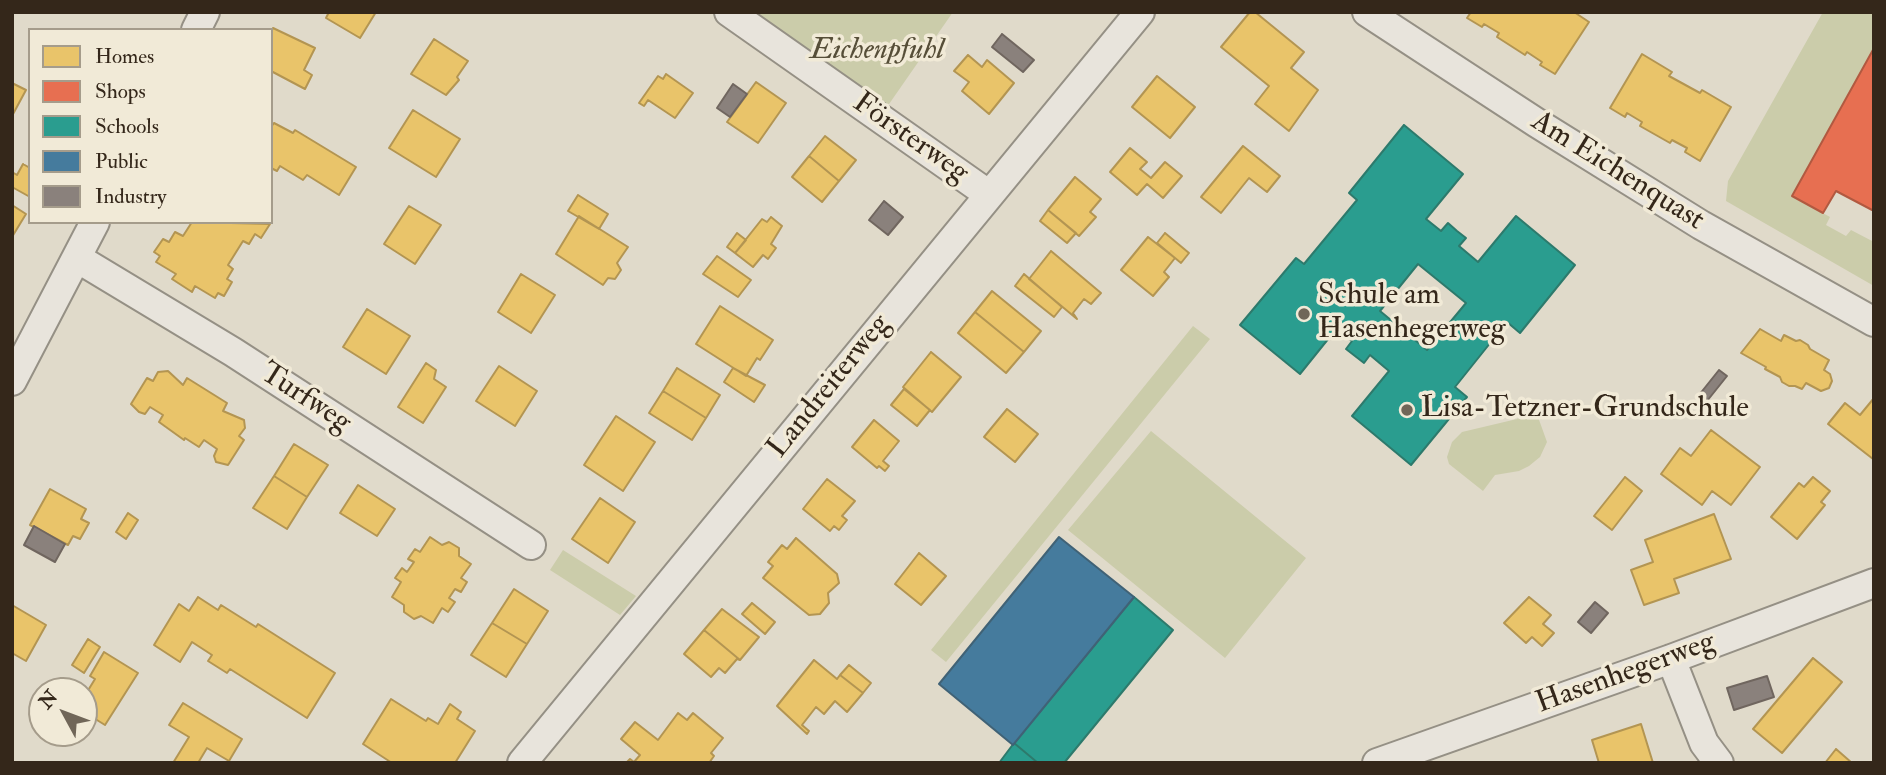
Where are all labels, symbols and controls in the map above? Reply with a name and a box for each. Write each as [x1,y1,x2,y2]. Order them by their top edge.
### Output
legend [28,28,273,224]
park label: Eichenpfuhl [810,34,944,70]
text: Homes [95,43,154,70]
text: Shops [95,78,146,105]
street label: Försterweg [845,86,975,192]
street label: Am Eichenquast [1524,104,1710,240]
text: Schools [95,113,159,140]
text: Public [95,148,148,175]
text: Industry [95,183,167,210]
place label: Schule am Hasenhegerweg [1318,279,1506,350]
marker: Schule am Hasenhegerweg [1296,306,1312,322]
street label: Landreiterweg [761,308,899,466]
street label: Turfweg [253,356,357,442]
place label: Lisa-Tetzner-Grundschule [1421,392,1749,428]
marker: Lisa-Tetzner-Grundschule [1399,402,1415,418]
street label: Hasenhegerweg [1532,625,1720,723]
north arrow [28,677,98,747]
text: N [34,685,63,714]

